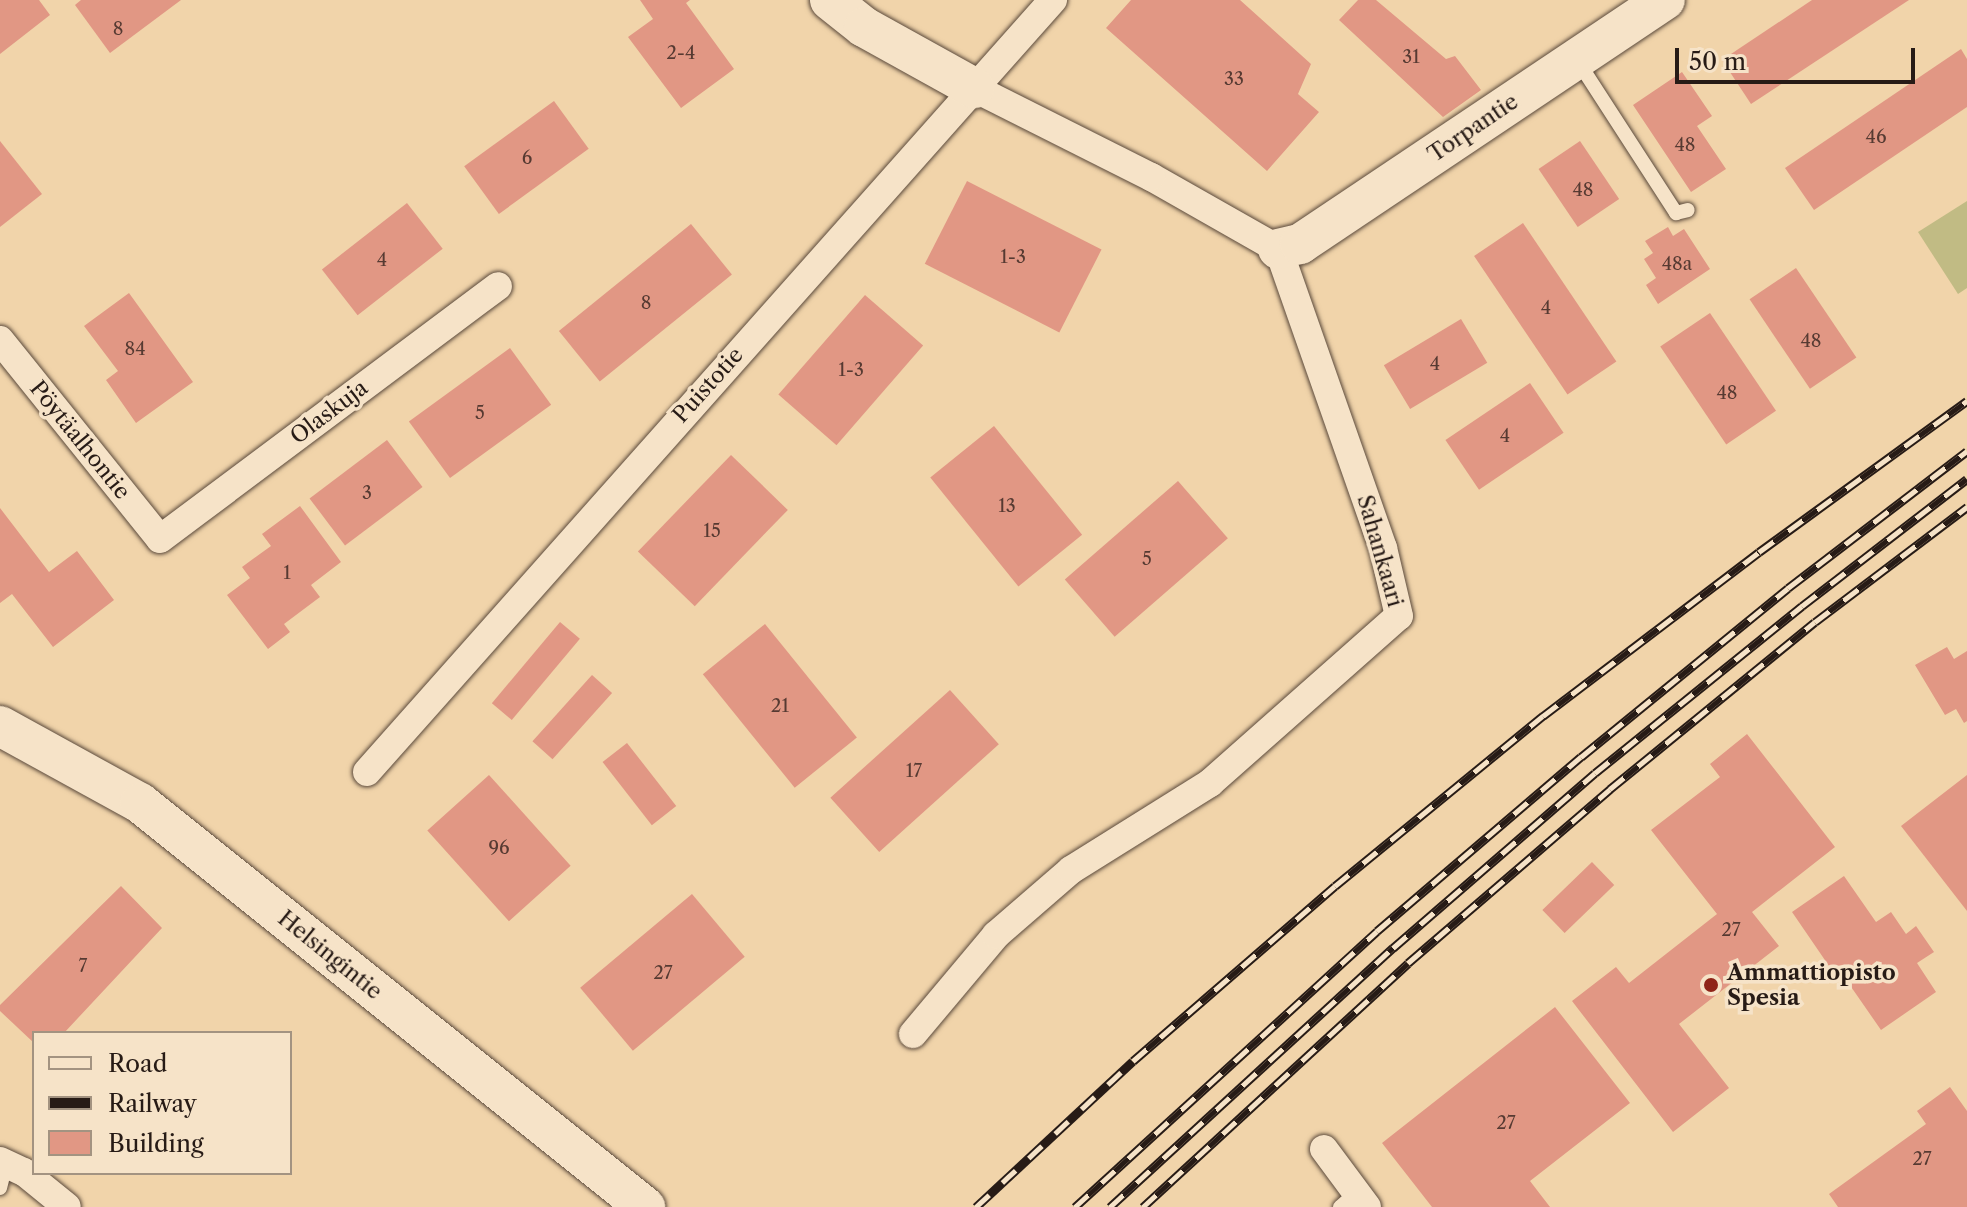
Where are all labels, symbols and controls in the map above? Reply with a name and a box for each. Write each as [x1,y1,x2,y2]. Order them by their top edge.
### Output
house number: 8 [113,18,123,40]
scale bar [1679,32,1919,82]
house number: 2-4 [667,42,695,64]
house number: 31 [1402,46,1420,68]
text: 50 m [1689,47,1746,76]
house number: 33 [1224,68,1244,90]
street label: Torpantie [1423,88,1523,168]
house number: 46 [1866,126,1886,148]
house number: 48 [1674,134,1696,156]
house number: 6 [522,147,532,169]
house number: 48 [1572,179,1594,201]
house number: 1-3 [1000,246,1026,268]
house number: 4 [377,249,387,271]
house number: 48a [1662,253,1692,275]
house number: 8 [641,292,651,314]
house number: 4 [1541,297,1551,319]
house number: 48 [1800,330,1822,352]
house number: 84 [124,338,146,360]
street label: Puistotie [667,342,749,428]
house number: 4 [1430,353,1440,375]
house number: 1-3 [838,359,864,381]
street label: Olaskuja [285,374,373,450]
street label: Pöytäalhontie [24,376,136,504]
house number: 48 [1716,382,1738,404]
house number: 5 [475,402,485,424]
house number: 4 [1500,425,1510,447]
house number: 3 [362,482,372,504]
street label: Sahankaari [1351,492,1409,610]
house number: 13 [998,495,1016,517]
house number: 15 [703,520,721,542]
house number: 5 [1142,548,1152,570]
house number: 1 [283,562,291,584]
house number: 21 [771,695,789,717]
house number: 17 [906,760,922,782]
house number: 96 [488,837,510,859]
street label: Helsingintie [273,905,387,1005]
house number: 27 [1721,919,1741,941]
house number: 7 [79,955,87,977]
place label: Ammattiopisto Spesia [1727,959,1896,1010]
house number: 27 [653,962,673,984]
marker: Ammattiopisto Spesia [1702,976,1720,994]
legend [32,1031,292,1175]
text: Road [108,1049,167,1078]
text: Railway [108,1089,197,1118]
house number: 27 [1496,1112,1516,1134]
text: Building [108,1129,204,1158]
house number: 27 [1912,1148,1932,1170]

